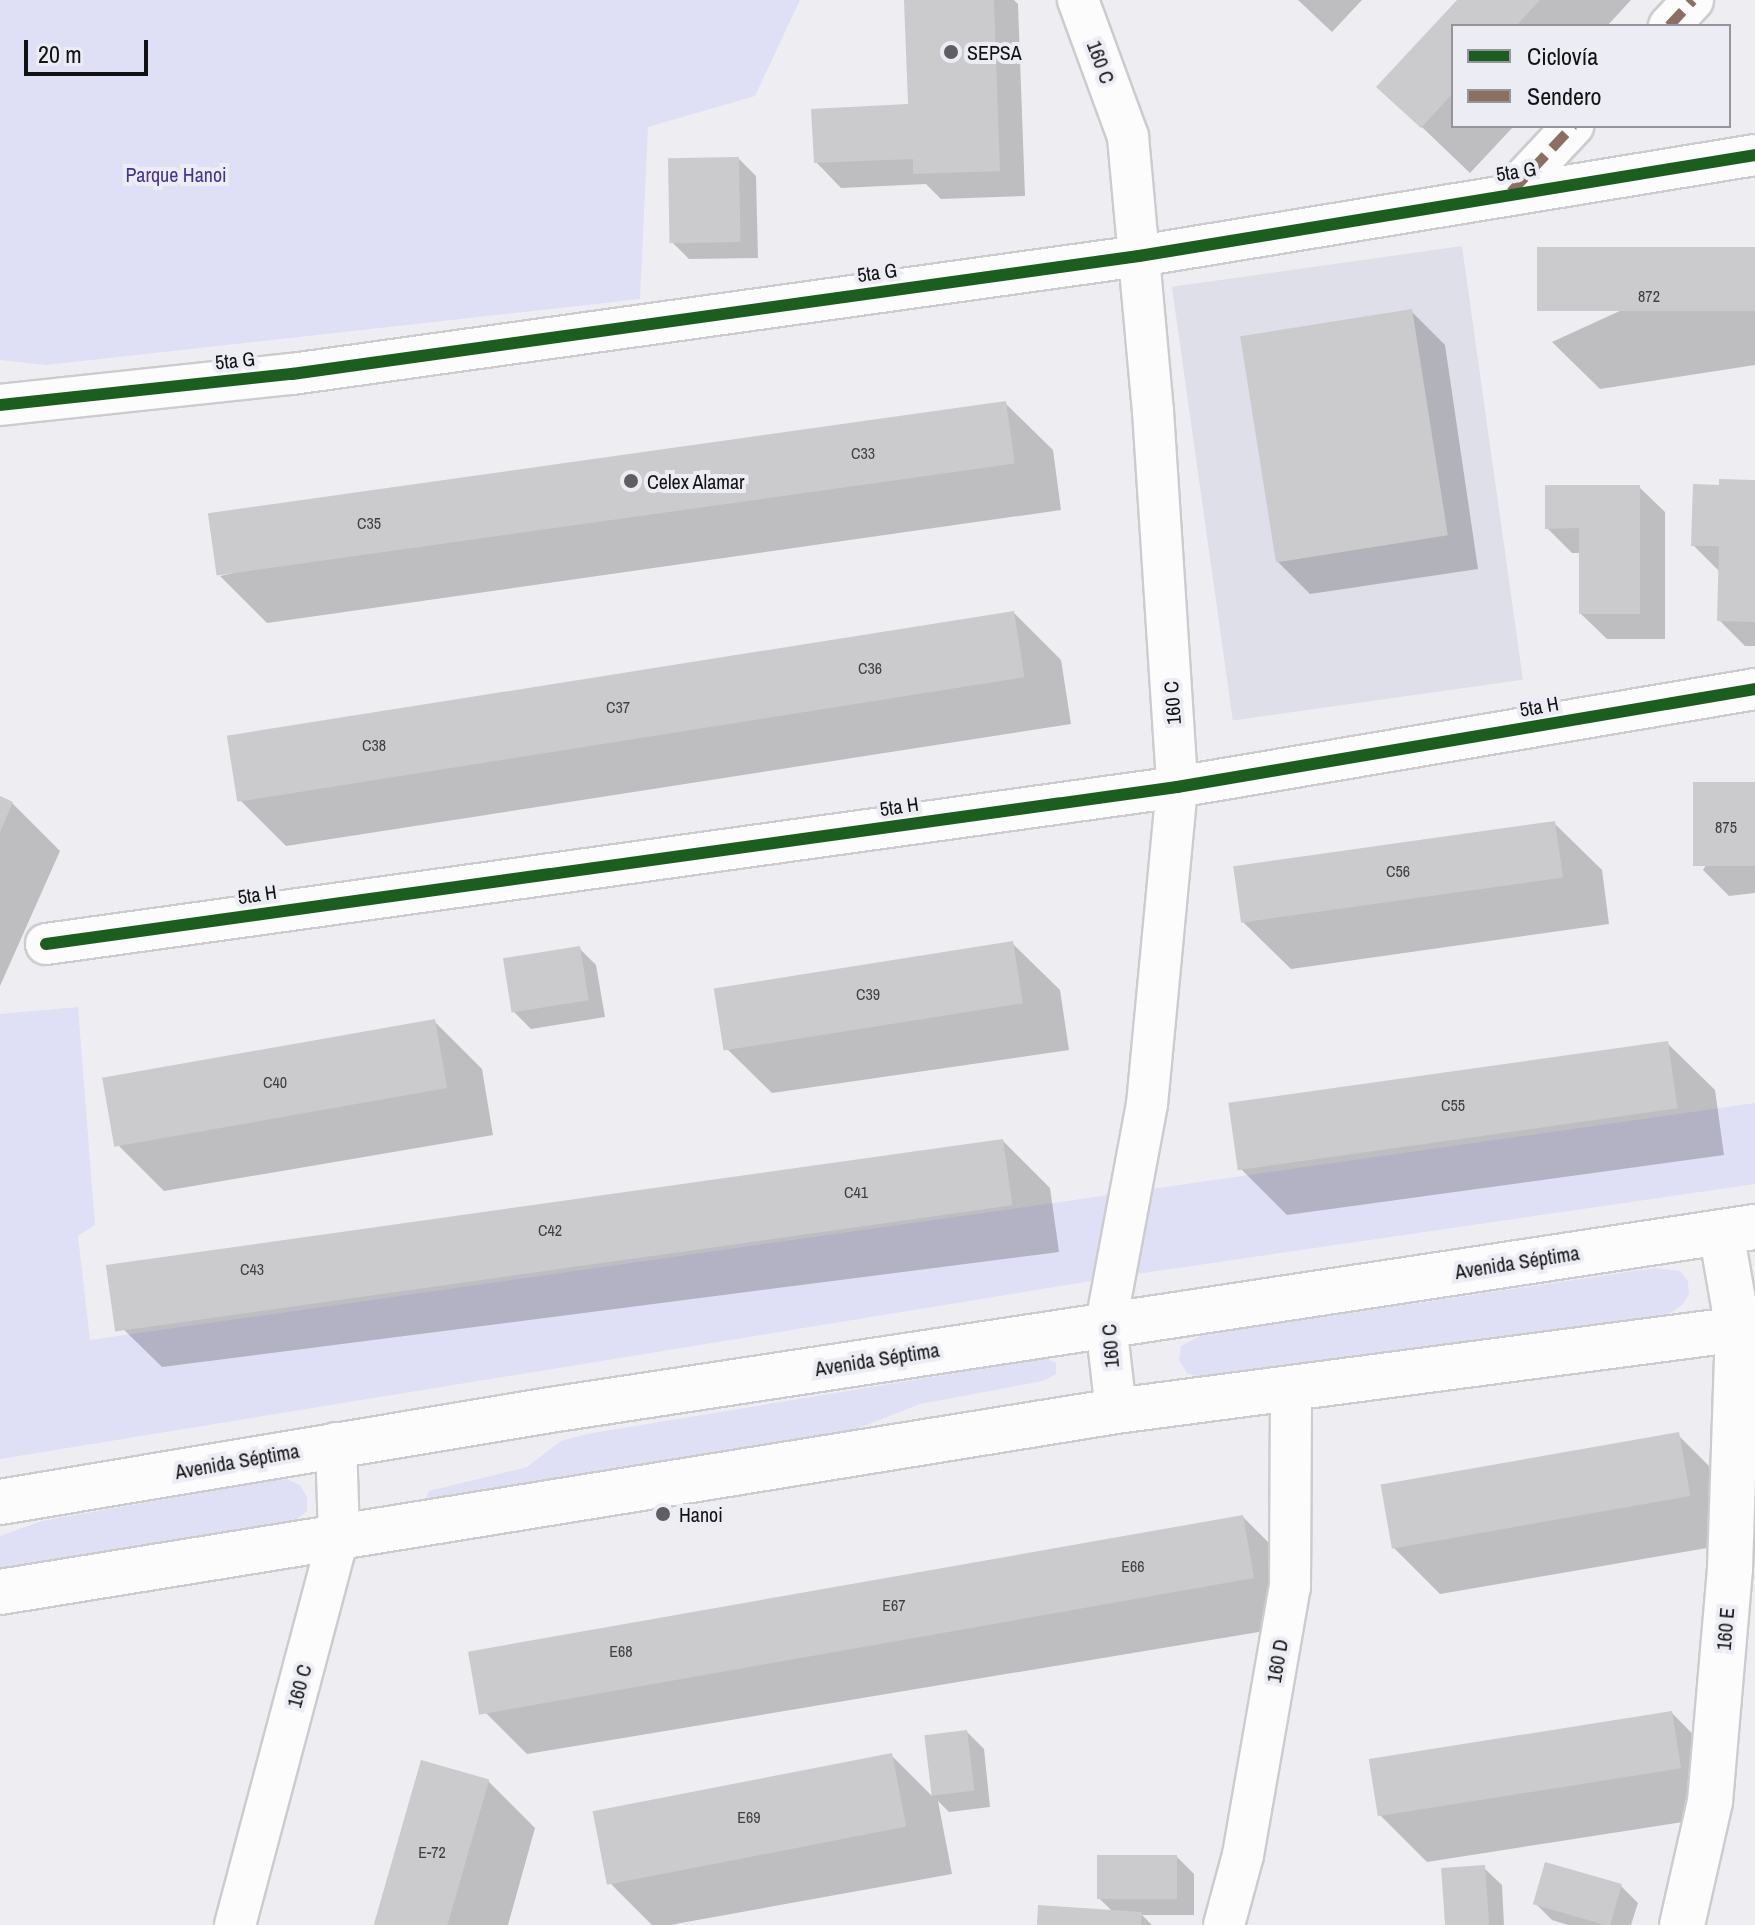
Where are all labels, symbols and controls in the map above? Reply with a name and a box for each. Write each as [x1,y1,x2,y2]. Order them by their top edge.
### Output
scale bar [28,24,152,74]
legend [1451,24,1731,128]
street label: 160 C [1082,37,1120,87]
text: 20 m [38,38,82,70]
place label: SEPSA [967,40,1022,64]
text: Ciclovía [1527,40,1598,72]
marker: SEPSA [942,43,960,61]
text: Sendero [1527,80,1601,112]
street label: 5ta G [1494,156,1538,186]
park label: Parque Hanoi [125,162,227,186]
street label: 5ta G [855,257,899,287]
house number: 872 [1638,286,1660,306]
street label: 5ta G [214,346,256,374]
house number: C33 [851,443,875,463]
place label: Celex Alamar [647,469,745,493]
marker: Celex Alamar [622,472,640,490]
house number: C35 [357,513,381,533]
house number: C36 [858,658,882,678]
street label: 160 C [1159,680,1185,726]
street label: 5ta H [1518,691,1560,721]
house number: C37 [606,697,630,717]
house number: C38 [362,735,386,755]
street label: 5ta H [878,791,920,821]
house number: 875 [1715,817,1737,837]
house number: C56 [1386,861,1410,881]
street label: 5ta H [236,879,278,909]
house number: C39 [856,984,880,1004]
house number: C40 [263,1072,287,1092]
house number: C55 [1441,1095,1465,1115]
house number: C41 [844,1182,868,1202]
house number: C42 [538,1220,562,1240]
street label: Avenida Séptima [1453,1240,1581,1284]
house number: C43 [240,1259,264,1279]
street label: 160 C [1097,1323,1123,1369]
street label: Avenida Séptima [813,1337,941,1381]
street label: Avenida Séptima [173,1438,301,1484]
place label: Hanoi [679,1502,723,1526]
marker: Hanoi [654,1505,672,1523]
house number: E66 [1121,1556,1145,1576]
house number: E67 [882,1595,906,1615]
street label: 160 E [1711,1607,1739,1651]
street label: 160 D [1261,1637,1293,1685]
house number: E68 [609,1641,633,1661]
street label: 160 C [282,1662,316,1710]
house number: E69 [737,1807,761,1827]
house number: E-72 [418,1842,446,1862]

